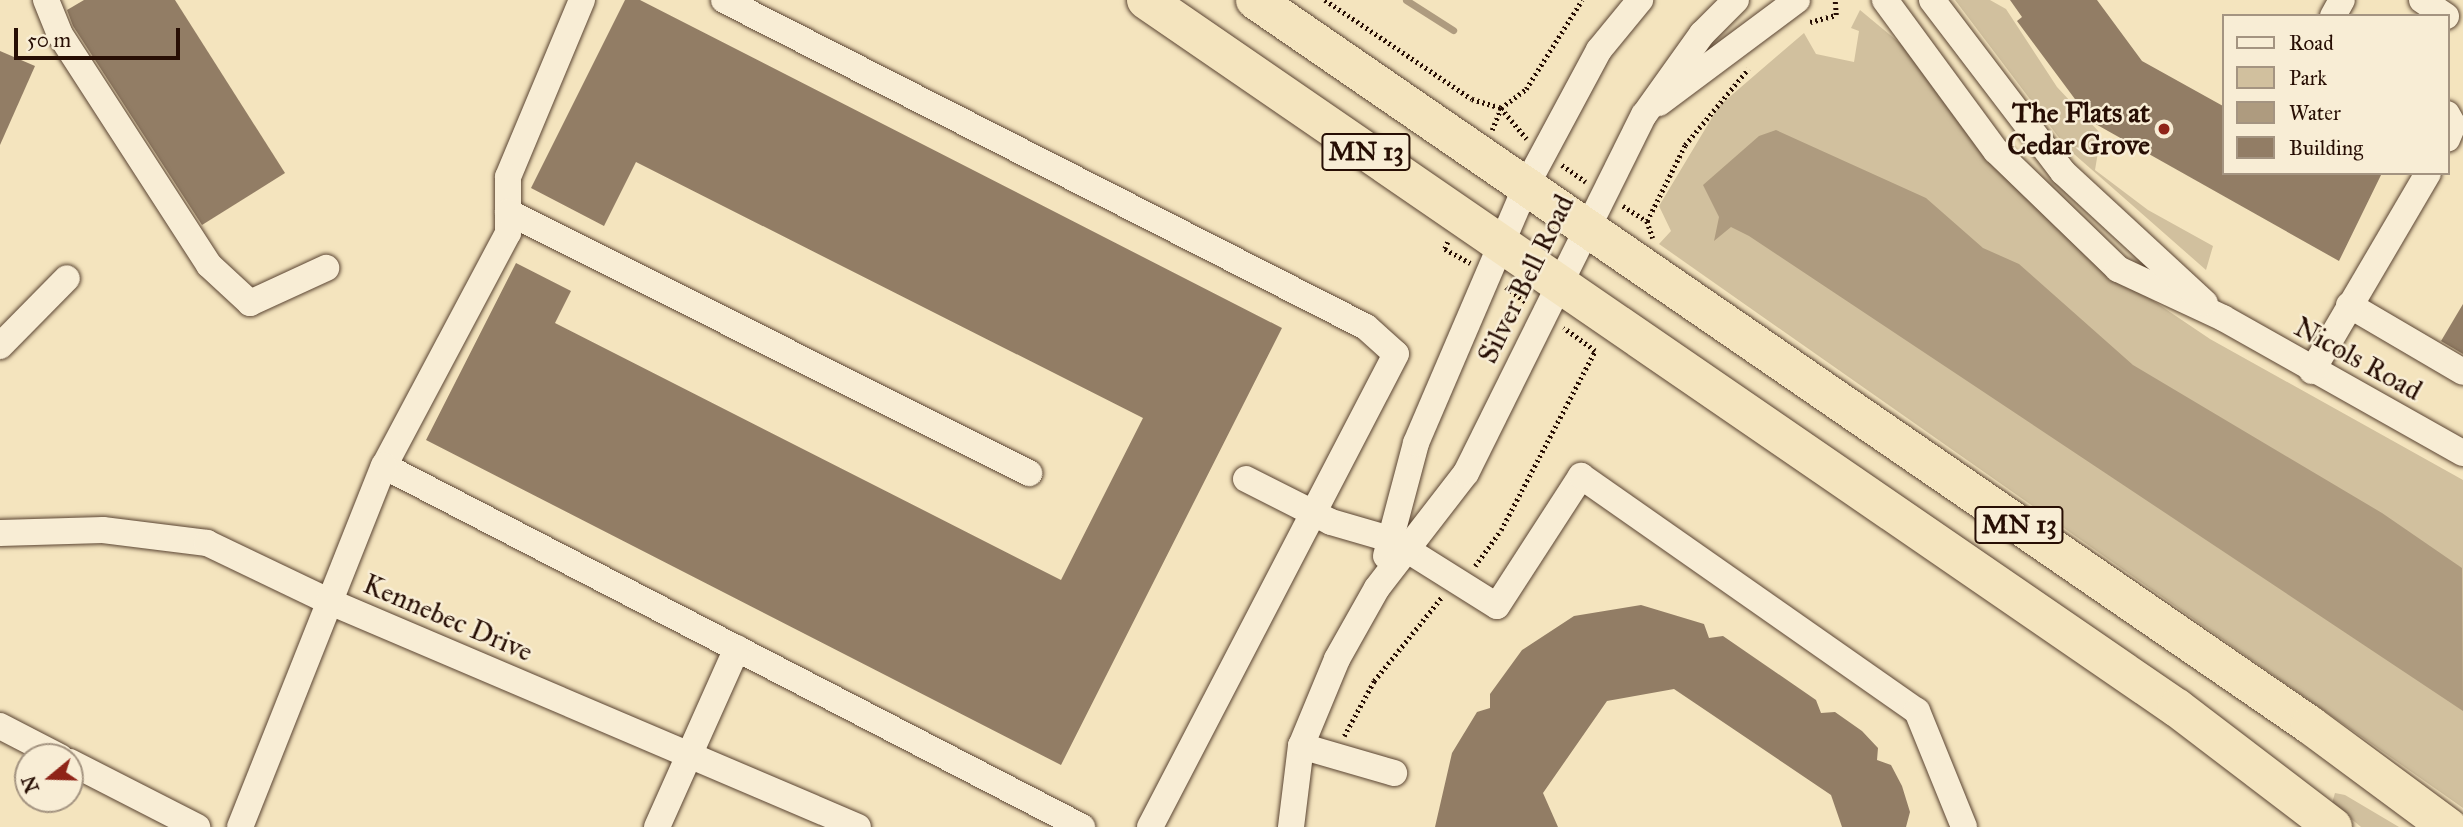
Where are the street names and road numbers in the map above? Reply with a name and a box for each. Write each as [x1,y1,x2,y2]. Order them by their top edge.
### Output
road number: MN 13 [1320,130,1412,174]
street label: Silver Bell Road [1471,189,1581,369]
street label: Nicols Road [2288,310,2428,408]
road number: MN 13 [1974,503,2064,548]
street label: Kennebec Drive [358,567,538,669]

